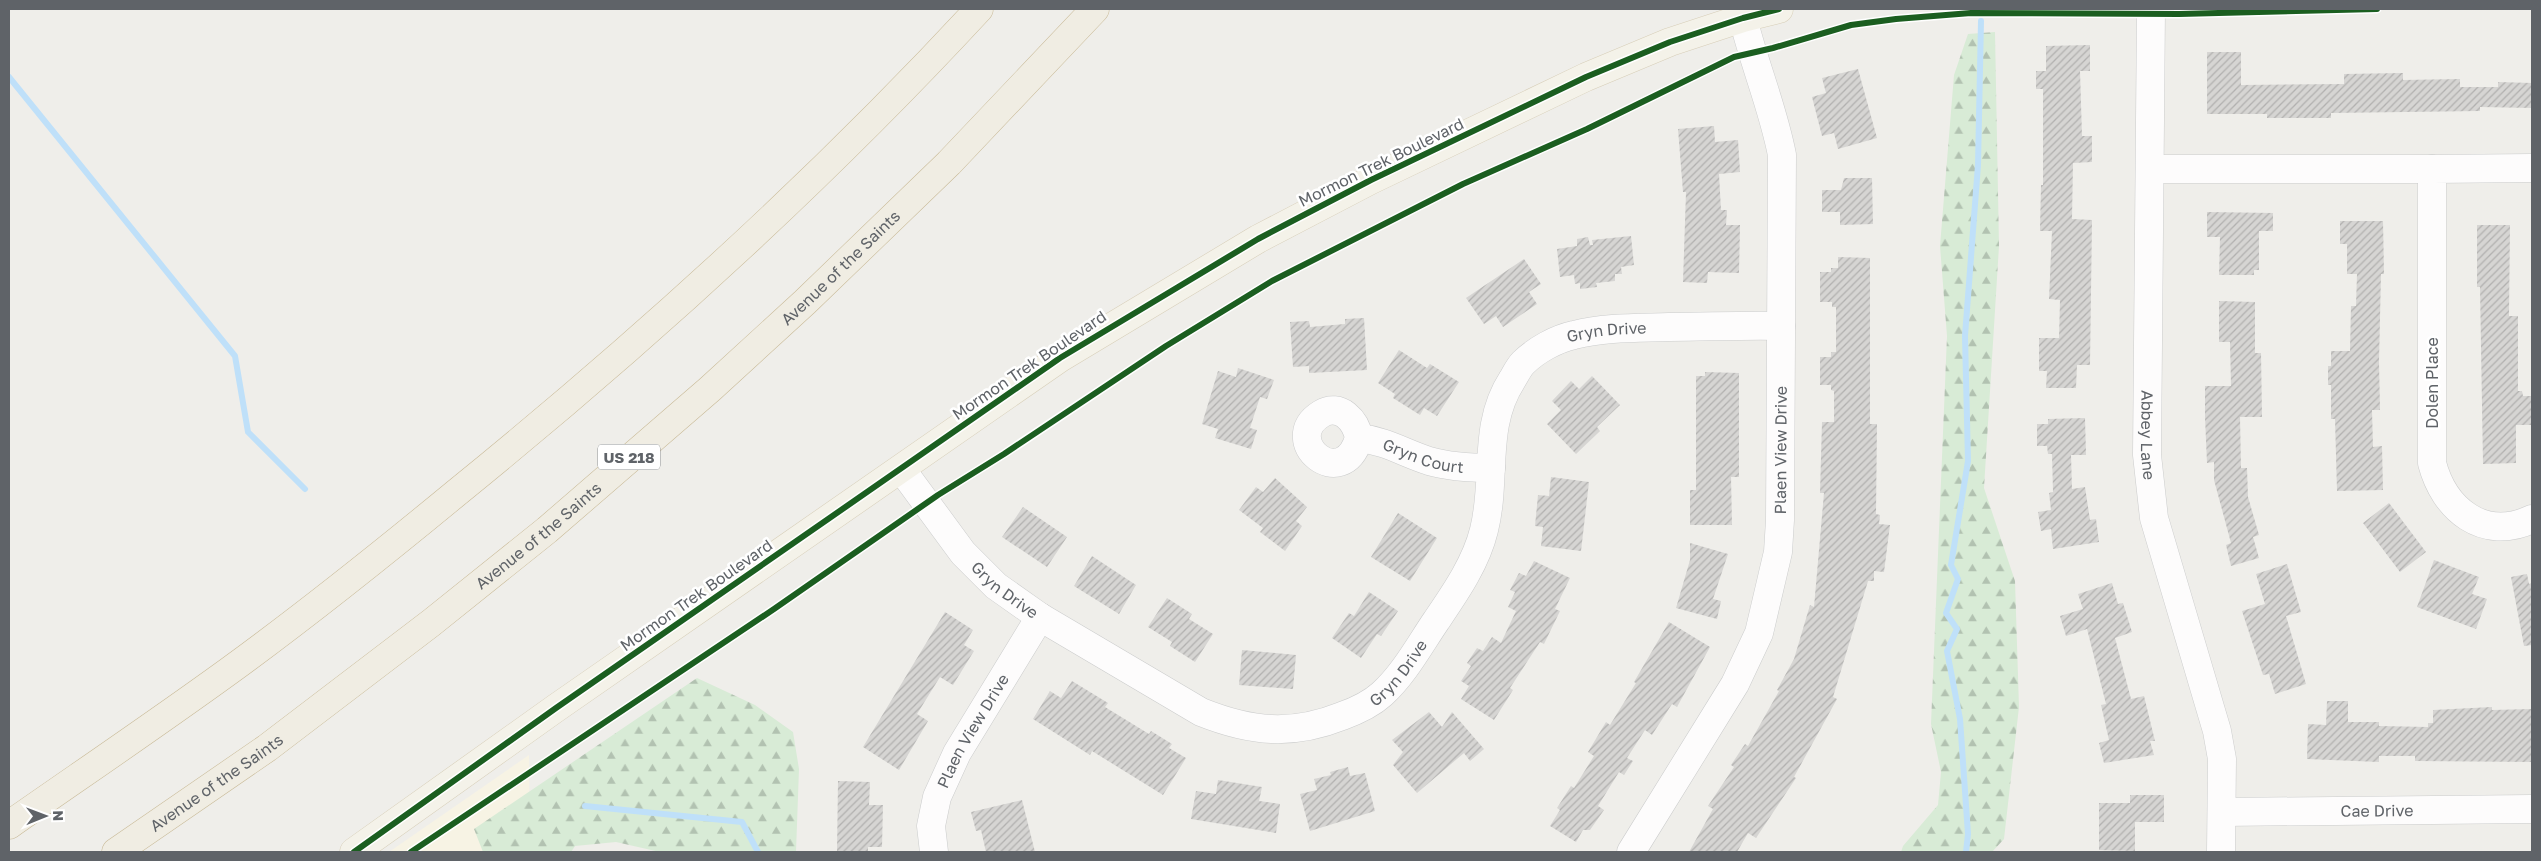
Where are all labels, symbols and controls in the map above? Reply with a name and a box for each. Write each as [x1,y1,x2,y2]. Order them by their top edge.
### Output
street label: Mormon Trek Boulevard [1295,113,1467,211]
street label: Avenue of the Saints [777,206,904,329]
street label: Mormon Trek Boulevard [948,306,1110,424]
street label: Gryn Drive [1564,318,1647,346]
street label: Dolen Place [2422,337,2442,429]
street label: Plaen View Drive [1770,386,1791,515]
street label: Abbey Lane [2137,390,2160,481]
street label: Gryn Court [1380,434,1465,477]
road number: US 218 [598,444,660,470]
street label: Avenue of the Saints [471,478,605,593]
street label: Mormon Trek Boulevard [616,535,776,655]
street label: Gryn Drive [967,557,1042,623]
street label: Gryn Drive [1365,636,1431,710]
street label: Plaen View Drive [932,670,1013,791]
street label: Avenue of the Saints [146,729,287,836]
north arrow [20,791,70,841]
street label: Cae Drive [2340,800,2414,821]
text: N [50,810,67,821]

